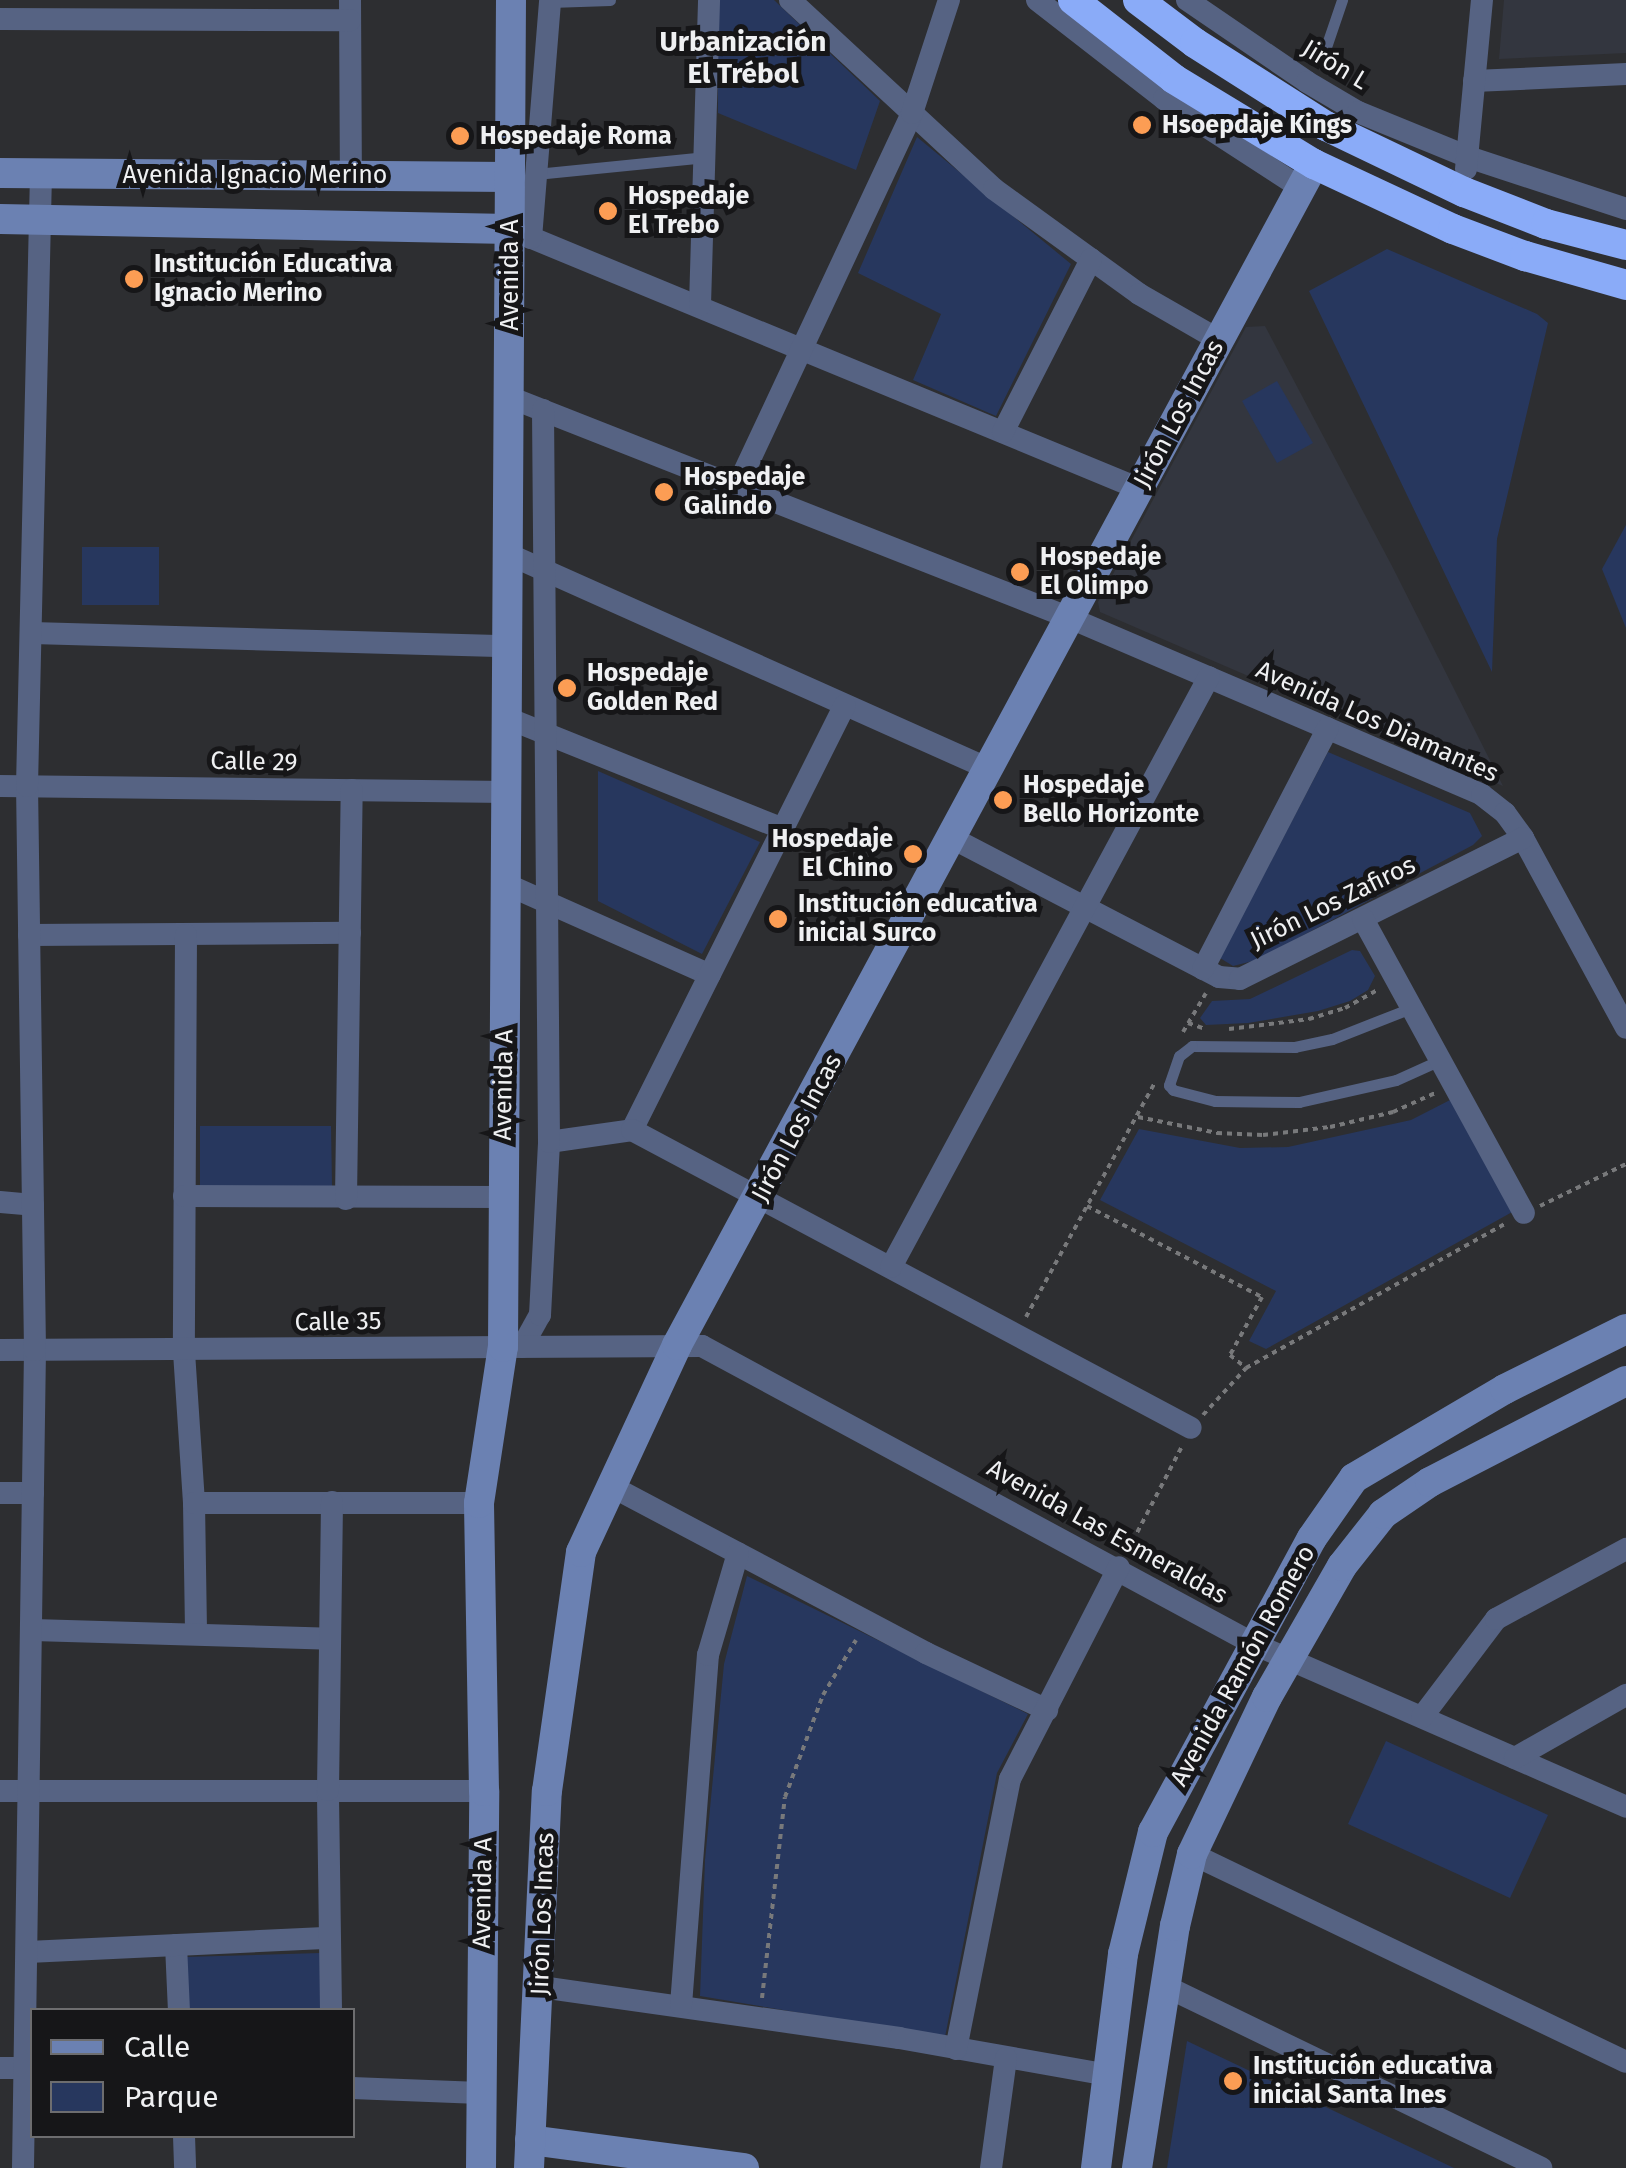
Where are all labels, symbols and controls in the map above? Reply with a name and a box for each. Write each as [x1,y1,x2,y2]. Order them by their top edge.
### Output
district label: Urbanización El Trébol [660,25,826,91]
street label: Jirón L [1296,34,1374,96]
place label: Hsoepdaje Kings [1162,110,1352,140]
marker: Hsoepdaje Kings [1131,114,1153,136]
place label: Hospedaje Roma [480,121,672,151]
marker: Hospedaje Roma [449,125,471,147]
street label: Avenida Ignacio Merino [123,160,387,190]
place label: Hospedaje El Trebo [628,182,749,241]
marker: Hospedaje El Trebo [597,200,619,222]
street label: Avenida A [495,219,525,331]
place label: Institución Educativa Ignacio Merino [154,250,392,309]
marker: Institución Educativa Ignacio Merino [123,268,145,290]
street label: Jirón Los Incas [1128,335,1230,493]
place label: Hospedaje Galindo [684,463,805,522]
marker: Hospedaje Galindo [653,481,675,503]
place label: Hospedaje El Olimpo [1040,543,1161,602]
marker: Hospedaje El Olimpo [1009,561,1031,583]
street label: Avenida Los Diamantes [1251,655,1503,789]
place label: Hospedaje Golden Red [587,659,718,718]
marker: Hospedaje Golden Red [556,677,578,699]
street label: Calle 29 [210,746,298,778]
place label: Hospedaje Bello Horizonte [1023,771,1199,830]
marker: Hospedaje Bello Horizonte [992,789,1014,811]
place label: Hospedaje El Chino [772,825,893,884]
marker: Hospedaje El Chino [902,843,924,865]
street label: Jirón Los Zafiros [1246,850,1420,956]
place label: Institución educativa inicial Surco [798,890,1038,949]
marker: Institución educativa inicial Surco [767,908,789,930]
street label: Avenida A [488,1029,520,1141]
street label: Jirón Los Incas [746,1049,848,1207]
street label: Calle 35 [294,1306,382,1338]
street label: Avenida Las Esmeraldas [982,1453,1232,1611]
street label: Avenida Ramón Romero [1164,1540,1322,1792]
street label: Jirón Los Incas [525,1832,561,1996]
street label: Avenida A [467,1837,499,1949]
legend [30,2008,355,2138]
text: Calle [124,2029,190,2065]
place label: Institución educativa inicial Santa Ines [1253,2052,1493,2111]
marker: Institución educativa inicial Santa Ines [1222,2070,1244,2092]
text: Parque [124,2079,219,2115]

